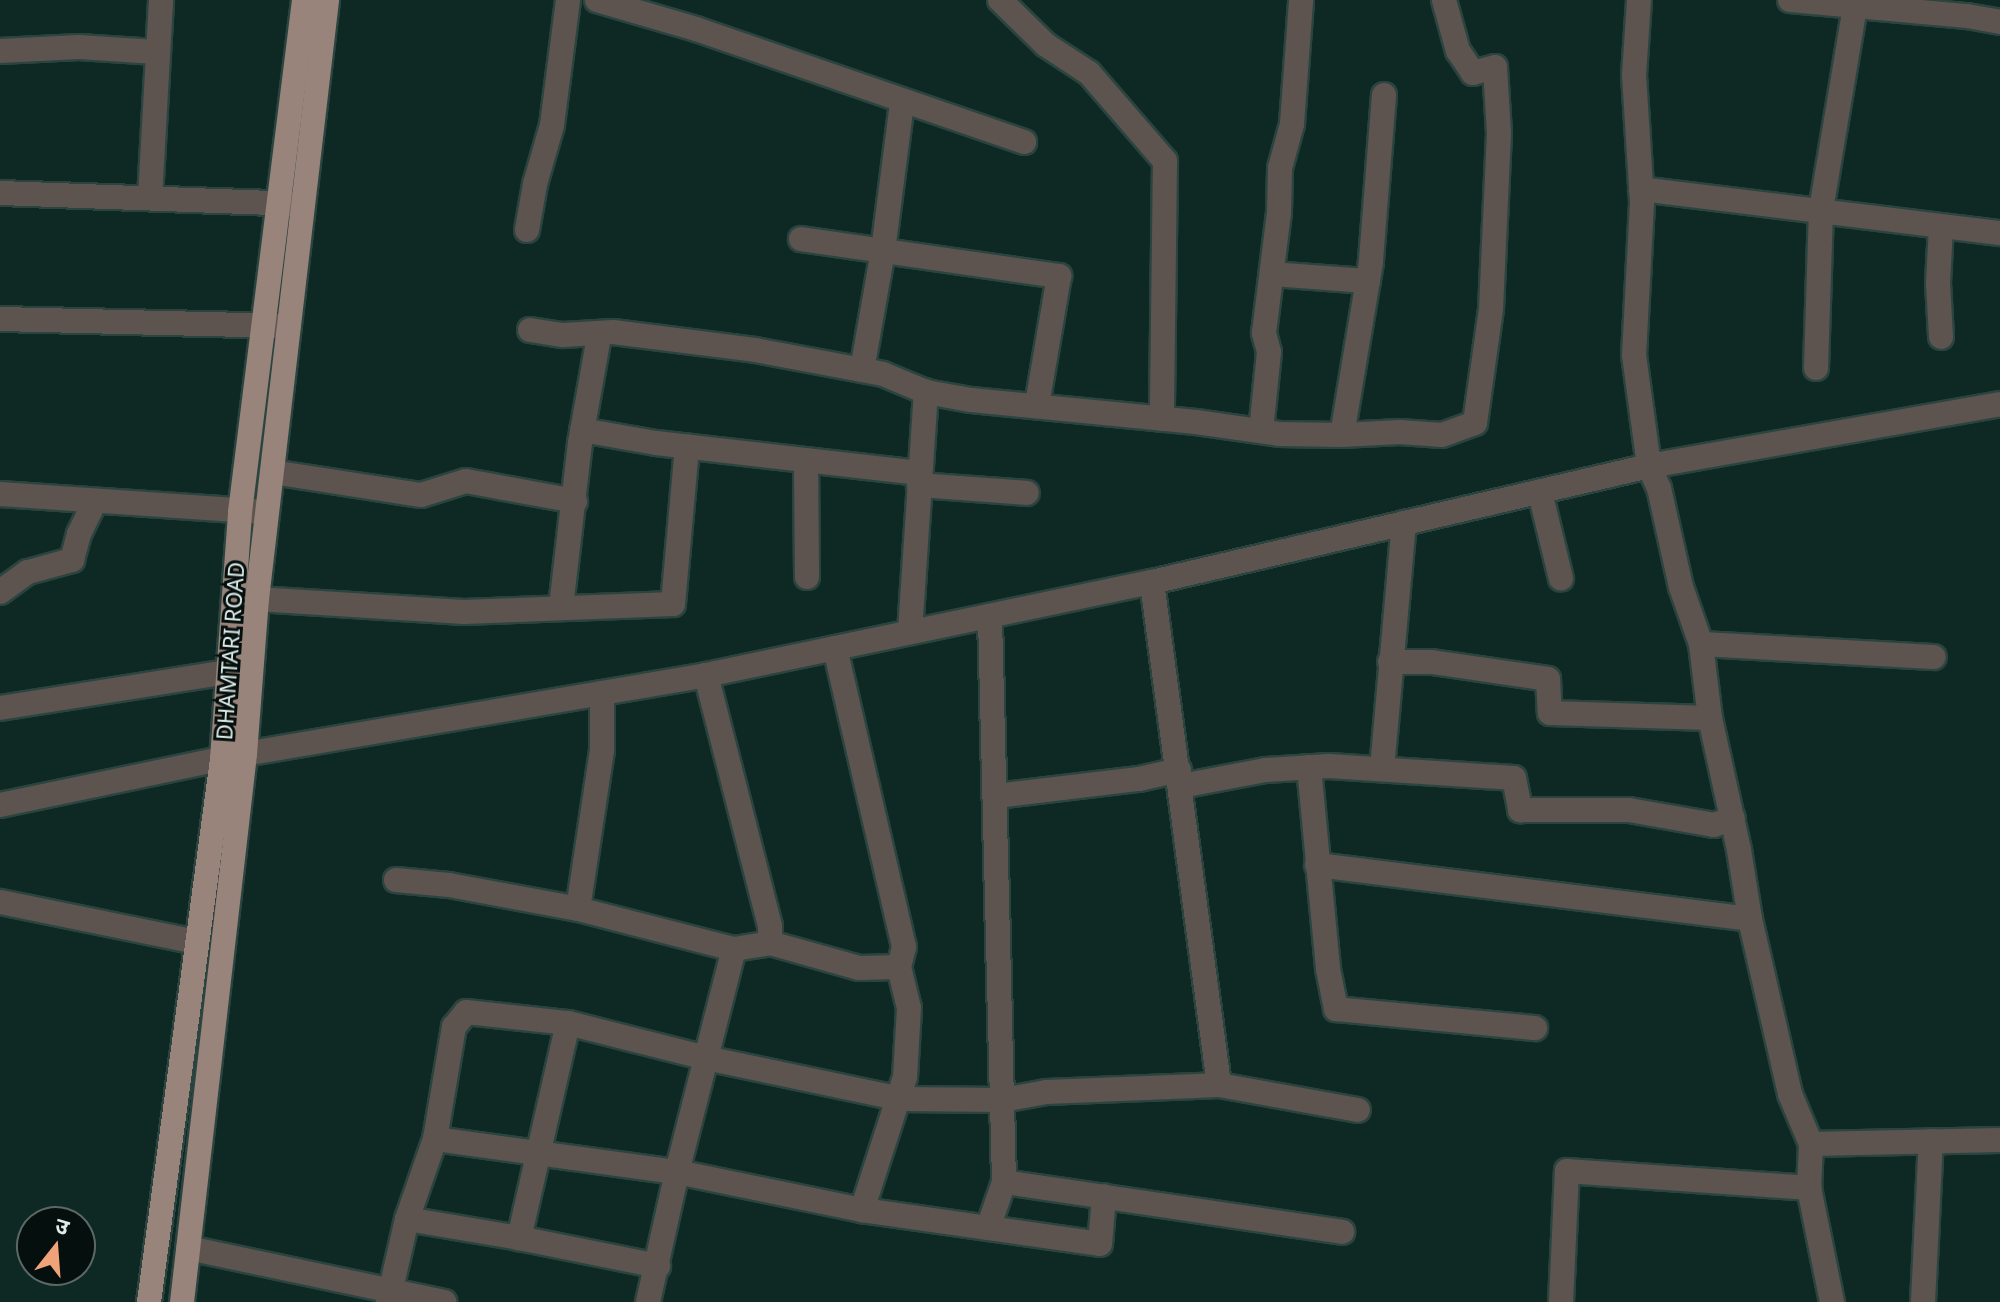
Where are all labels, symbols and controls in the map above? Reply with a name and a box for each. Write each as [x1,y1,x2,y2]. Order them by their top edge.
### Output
street label: DHAMTARI ROAD [211,561,249,741]
north arrow [16,1206,96,1286]
text: उ [52,1209,73,1241]

